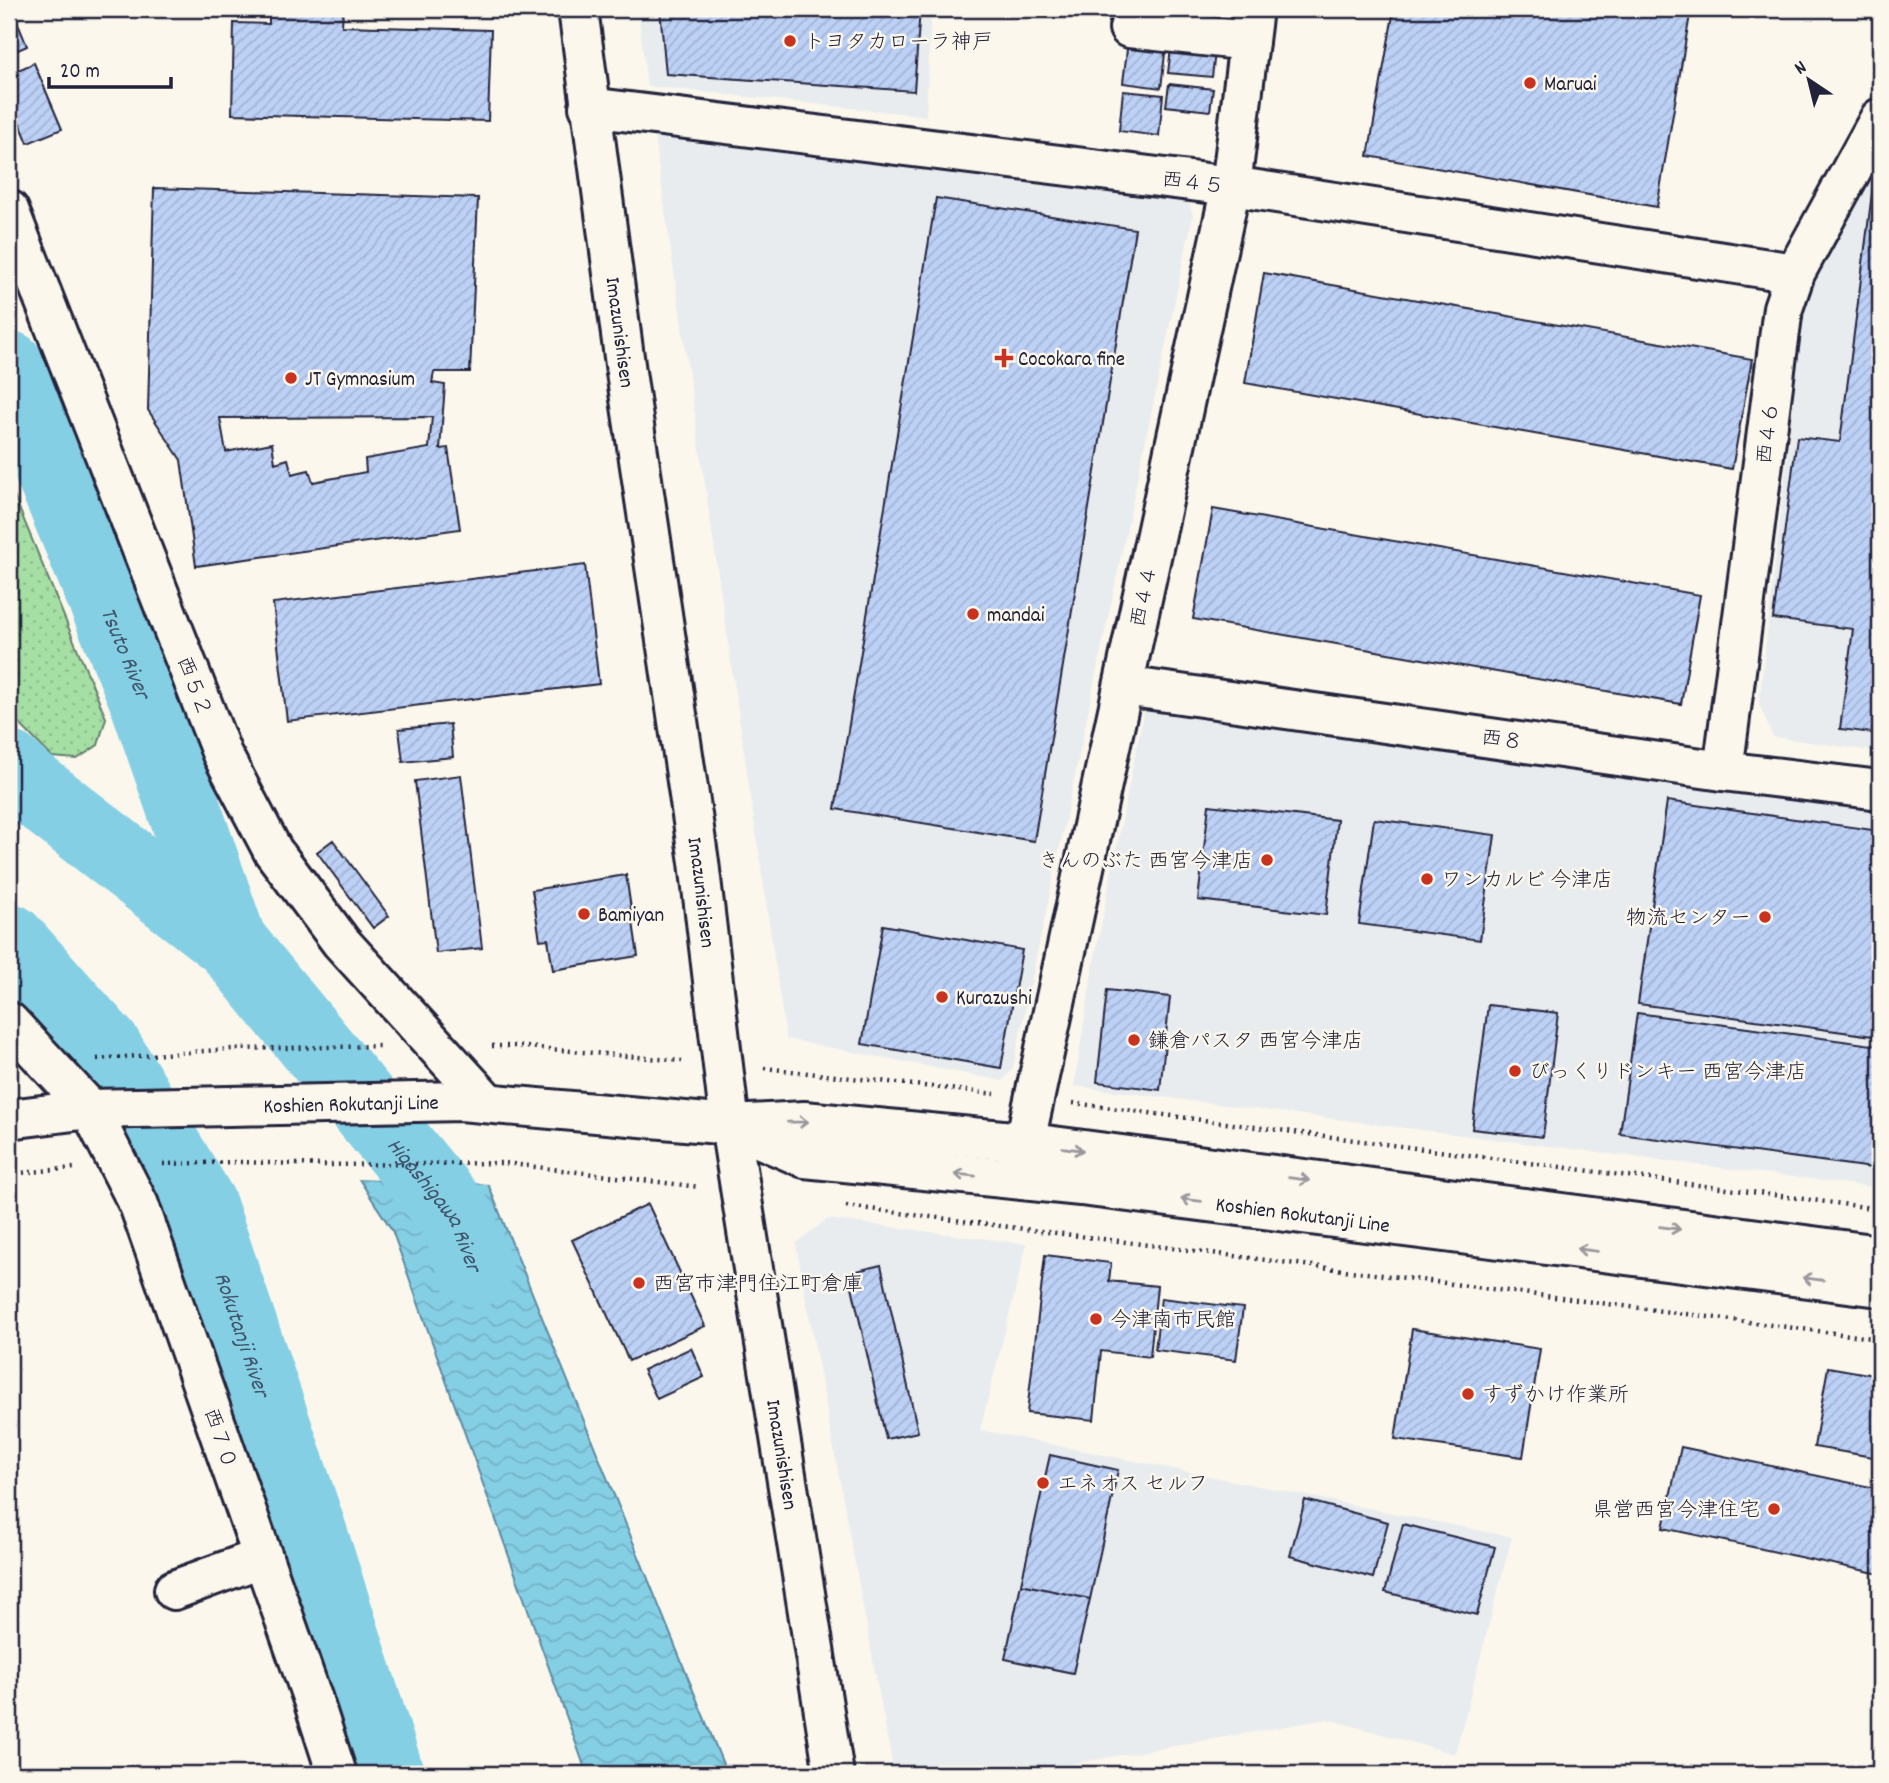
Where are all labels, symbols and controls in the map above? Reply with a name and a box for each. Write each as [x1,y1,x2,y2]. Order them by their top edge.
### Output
place label: トヨタカローラ神戸 [804,29,993,59]
marker: トヨタカローラ神戸 [782,33,798,49]
scale bar [49,46,172,90]
north arrow [1773,46,1843,116]
text: N [1790,55,1813,83]
text: 20 m [60,58,100,88]
place label: Maruai [1544,71,1597,101]
marker: Maruai [1522,75,1538,91]
street label: 西４５ [1160,166,1226,204]
street label: Imazunishisen [596,275,640,390]
place label: Cocokara fine [1018,346,1125,376]
marker: Cocokara fine [996,350,1012,366]
place label: JT Gymnasium [305,366,415,396]
marker: JT Gymnasium [283,370,299,386]
street label: 西４６ [1751,400,1789,466]
street label: 西４４ [1125,563,1167,631]
place label: mandai [987,602,1045,632]
water label: Tsuto River [90,603,158,707]
marker: mandai [965,606,981,622]
street label: 西５２ [167,652,217,722]
street label: 西８ [1479,724,1524,760]
street label: Imazunishisen [677,835,721,950]
place label: きんのぶた 西宮今津店 [1039,848,1253,878]
marker: きんのぶた 西宮今津店 [1259,852,1275,868]
place label: ワンカルビ 今津店 [1441,867,1613,897]
marker: ワンカルビ 今津店 [1419,871,1435,887]
place label: Bamiyan [598,902,664,932]
place label: 物流センター [1626,905,1751,935]
marker: Bamiyan [576,906,592,922]
marker: 物流センター [1757,909,1773,925]
place label: Kurazushi [956,985,1032,1015]
marker: Kurazushi [934,989,950,1005]
place label: 鎌倉パスタ 西宮今津店 [1148,1028,1363,1058]
marker: 鎌倉パスタ 西宮今津店 [1126,1032,1142,1048]
place label: びっくりドンキー 西宮今津店 [1529,1059,1807,1089]
marker: びっくりドンキー 西宮今津店 [1507,1063,1523,1079]
street label: Koshien Rokutanji Line [263,1089,439,1123]
one-way arrow [786,1115,809,1129]
water label: Higashigawa River [377,1132,489,1279]
one-way arrow [1061,1143,1084,1156]
one-way arrow [954,1168,977,1181]
one-way arrow [1287,1173,1310,1186]
street label: Koshien Rokutanji Line [1214,1191,1391,1243]
one-way arrow [1180,1194,1203,1207]
one-way arrow [1658,1222,1681,1235]
one-way arrow [1576,1244,1599,1257]
water label: Rokutanji River [203,1268,277,1404]
place label: 西宮市津門住江町倉庫 [653,1271,863,1301]
one-way arrow [1802,1272,1824,1285]
marker: 西宮市津門住江町倉庫 [631,1275,647,1291]
place label: 今津南市民館 [1110,1307,1236,1337]
marker: 今津南市民館 [1088,1311,1104,1327]
place label: すずかけ作業所 [1482,1382,1629,1412]
marker: すずかけ作業所 [1460,1386,1476,1402]
street label: Imazunishisen [756,1397,803,1512]
street label: 西７０ [194,1404,243,1474]
place label: エネオス セルフ [1057,1471,1208,1501]
marker: エネオス セルフ [1035,1475,1051,1491]
place label: 県営西宮今津住宅 [1592,1497,1760,1527]
marker: 県営西宮今津住宅 [1766,1501,1782,1517]

